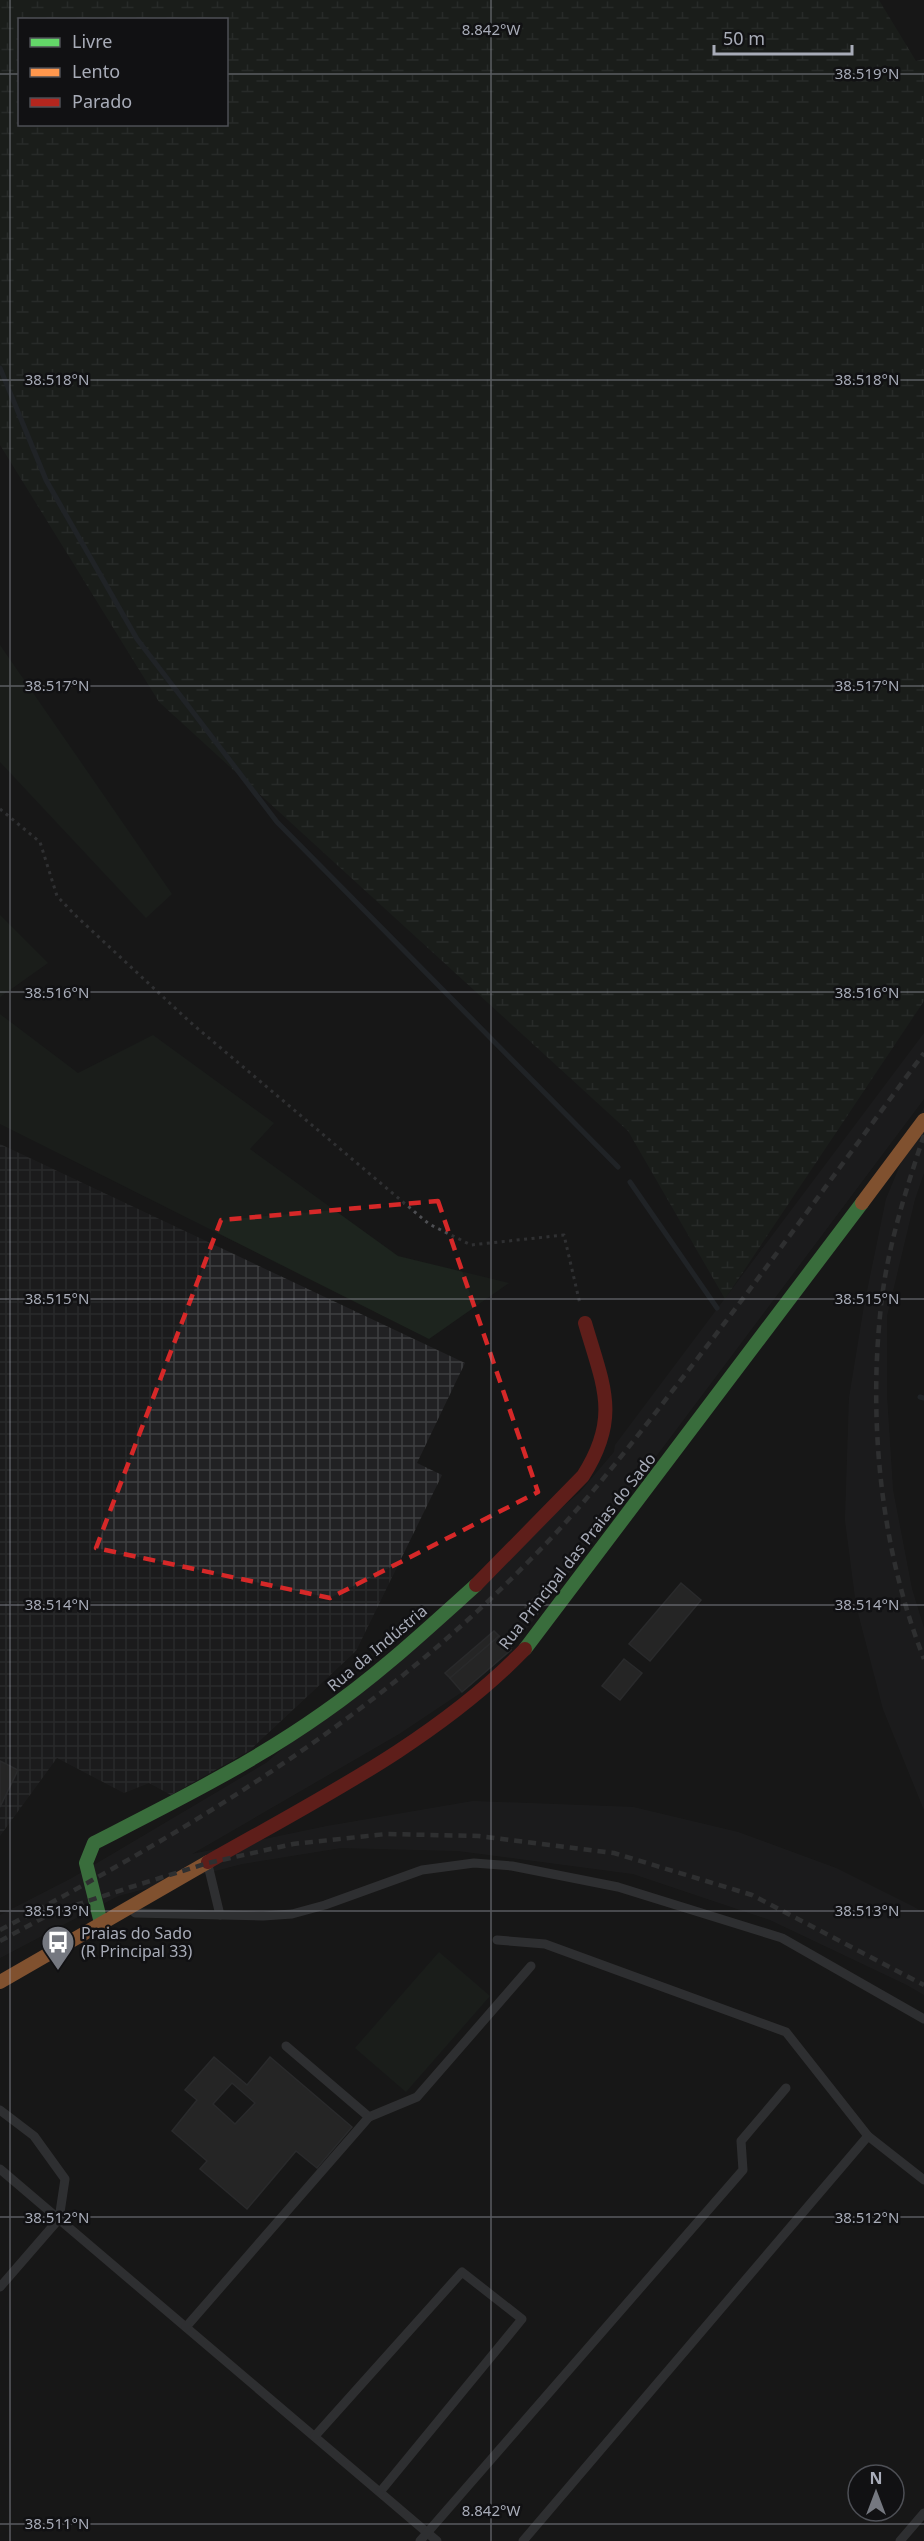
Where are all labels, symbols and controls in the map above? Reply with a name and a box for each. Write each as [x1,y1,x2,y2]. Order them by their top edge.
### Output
legend [18,18,228,126]
scale bar [714,18,852,56]
text: 8.842°W [462,19,520,39]
text: 50 m [723,26,765,50]
text: Livre [72,29,112,53]
text: Lento [72,59,120,83]
text: 38.519°N [835,63,899,83]
text: Parado [72,89,132,113]
text: 38.518°N [25,369,89,389]
text: 38.518°N [835,369,899,389]
text: 38.517°N [25,675,89,695]
text: 38.517°N [835,675,899,695]
text: 38.516°N [25,982,89,1002]
text: 38.516°N [835,982,899,1002]
text: 38.515°N [25,1288,89,1308]
text: 38.515°N [835,1288,899,1308]
street label: Rua Principal das Praias do Sado [493,1448,661,1654]
text: 38.514°N [25,1594,89,1614]
text: 38.514°N [835,1594,899,1614]
street label: Rua da Indústria [322,1600,432,1696]
text: 38.513°N [25,1900,89,1920]
text: 38.513°N [835,1900,899,1920]
place label: Praias do Sado (R Principal 33) [81,1922,192,1962]
bus stop icon: Praias do Sado (R Principal 33) [40,1924,76,1971]
text: 38.512°N [25,2207,89,2227]
text: 38.512°N [835,2207,899,2227]
north arrow [846,2463,906,2523]
text: N [869,2467,883,2489]
text: 8.842°W [462,2500,520,2520]
text: 38.511°N [25,2513,89,2533]

